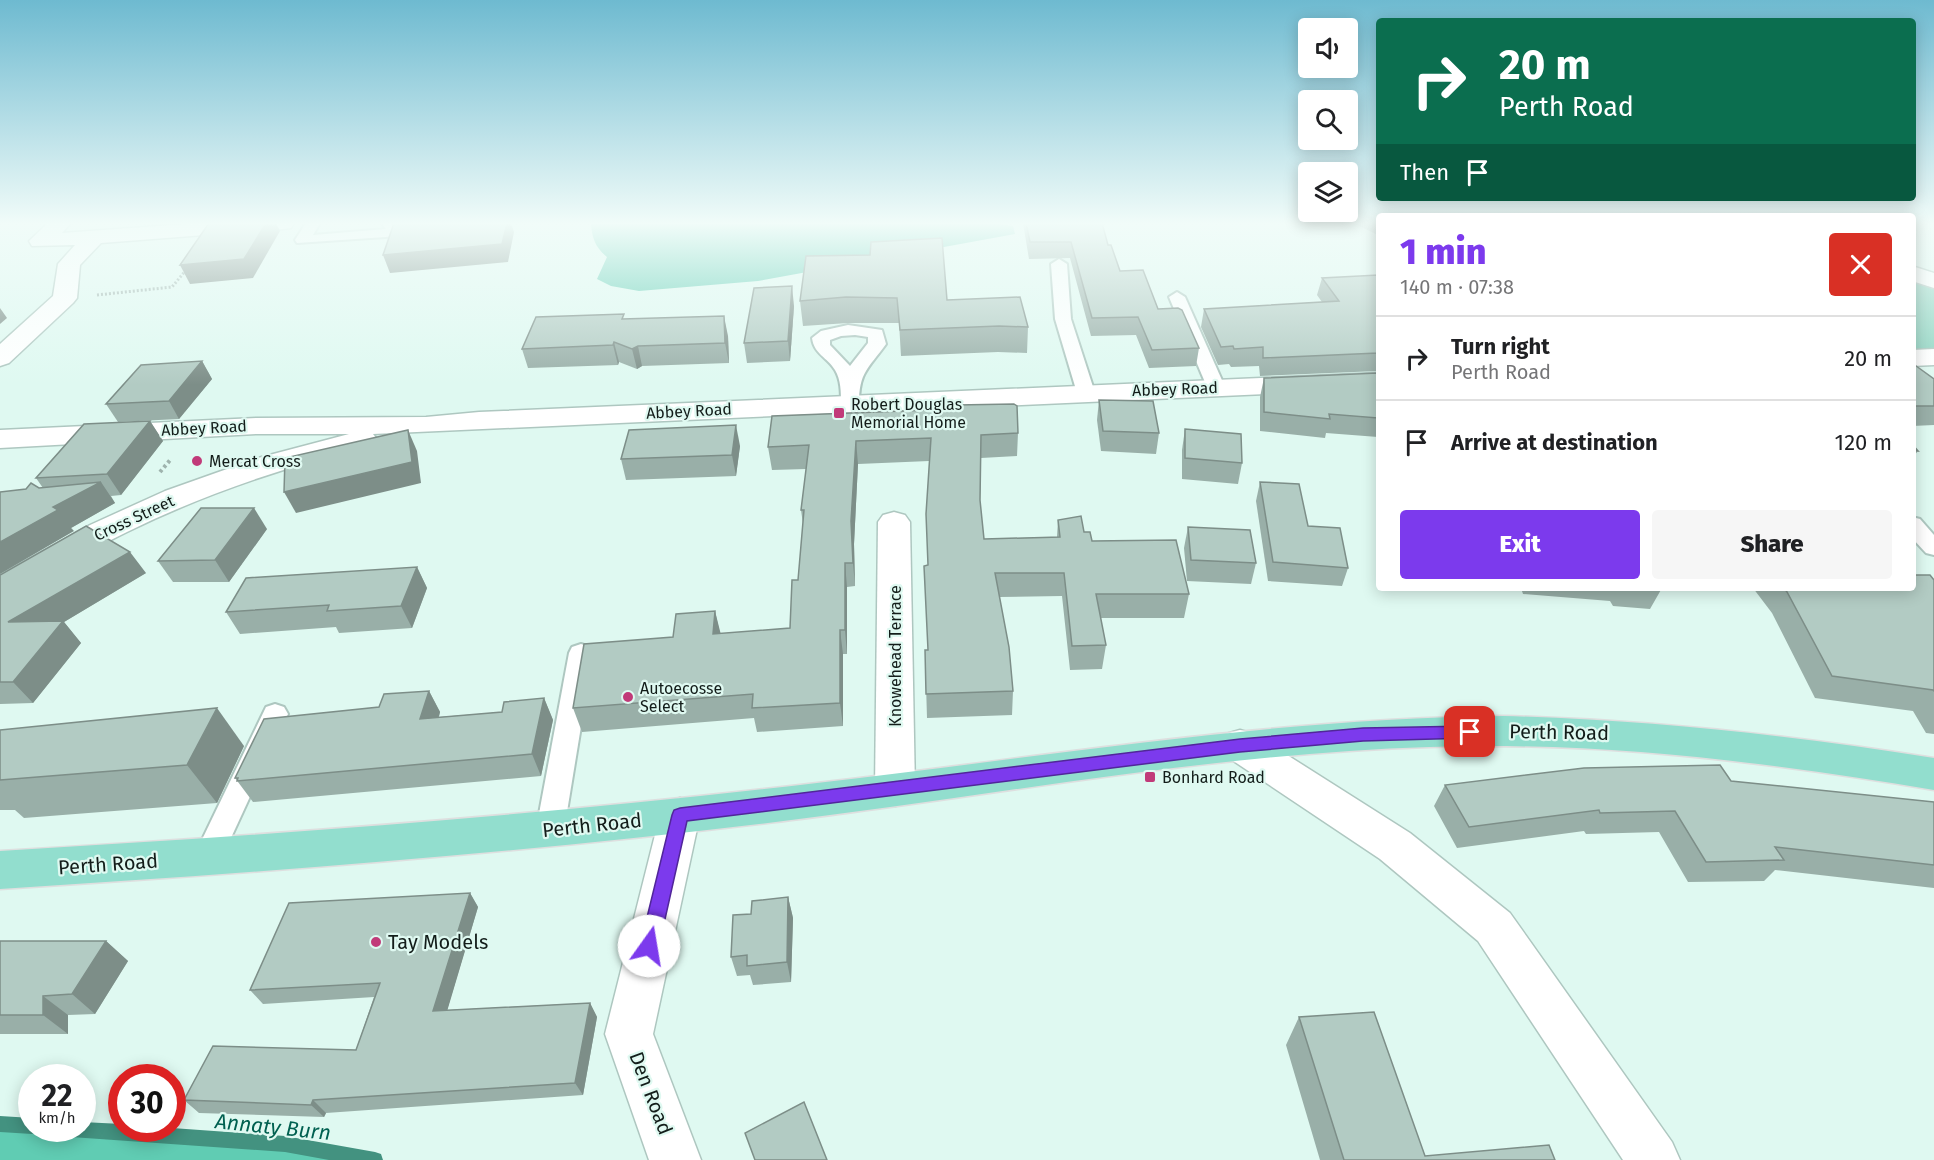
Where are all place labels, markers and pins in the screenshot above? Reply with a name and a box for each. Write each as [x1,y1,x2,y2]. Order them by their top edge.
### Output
place label: Robert Douglas Memorial Home [851,395,966,432]
marker: Robert Douglas Memorial Home [832,406,846,420]
place label: Mercat Cross [209,452,301,471]
marker: Mercat Cross [190,454,204,468]
place label: Autoecosse Select [640,679,722,716]
marker: Autoecosse Select [621,690,635,704]
pin [1444,706,1495,757]
place label: Bonhard Road [1162,768,1265,787]
marker: Bonhard Road [1143,770,1157,784]
place label: Tay Models [388,930,488,954]
marker: Tay Models [369,935,383,949]

